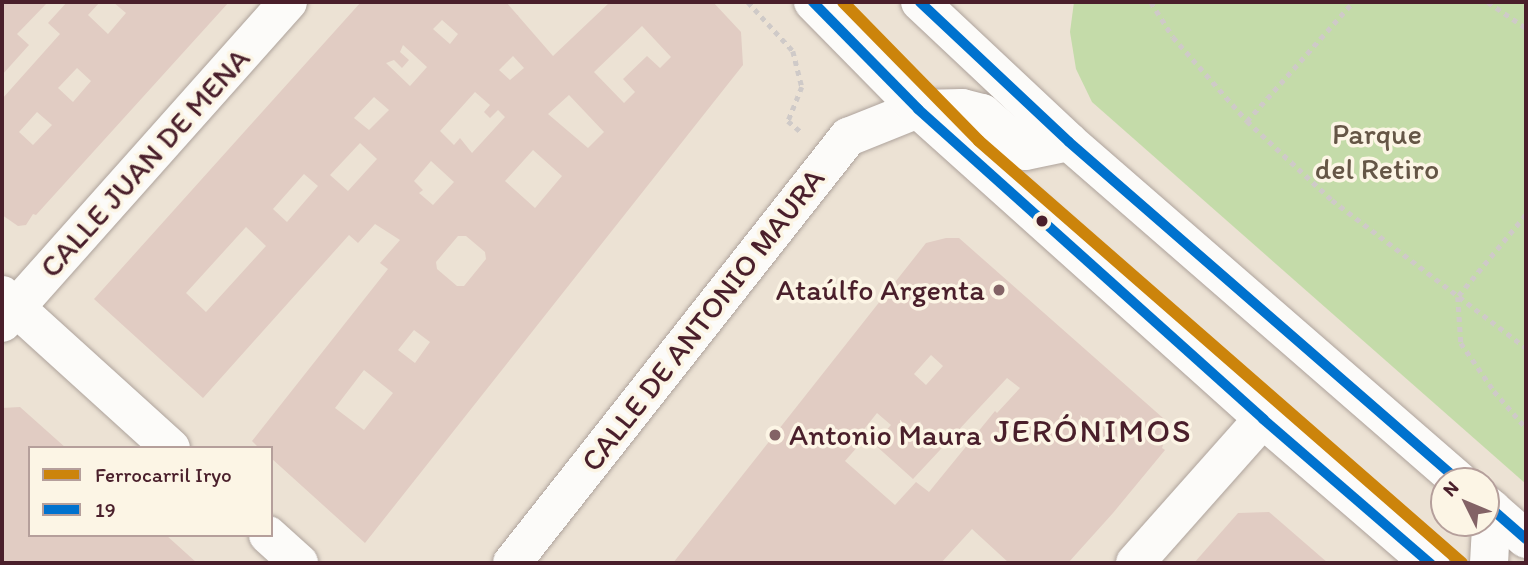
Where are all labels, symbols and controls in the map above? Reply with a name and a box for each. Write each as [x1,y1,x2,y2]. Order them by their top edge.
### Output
street label: CALLE JUAN DE MENA [33,41,257,285]
park label: Parque del Retiro [1315,116,1439,186]
street label: CALLE DE ANTONIO MAURA [574,162,832,478]
unlabelled marker [1035,214,1049,228]
place label: Ataúlfo Argenta [777,272,985,308]
marker: Ataúlfo Argenta [991,282,1007,298]
district label: JERÓNIMOS [996,411,1190,451]
place label: Antonio Maura [789,417,981,453]
marker: Antonio Maura [767,427,783,443]
legend [28,446,273,537]
text: Ferrocarril Iryo [95,462,232,487]
north arrow [1430,467,1500,537]
text: N [1438,476,1464,501]
text: 19 [95,497,116,522]

